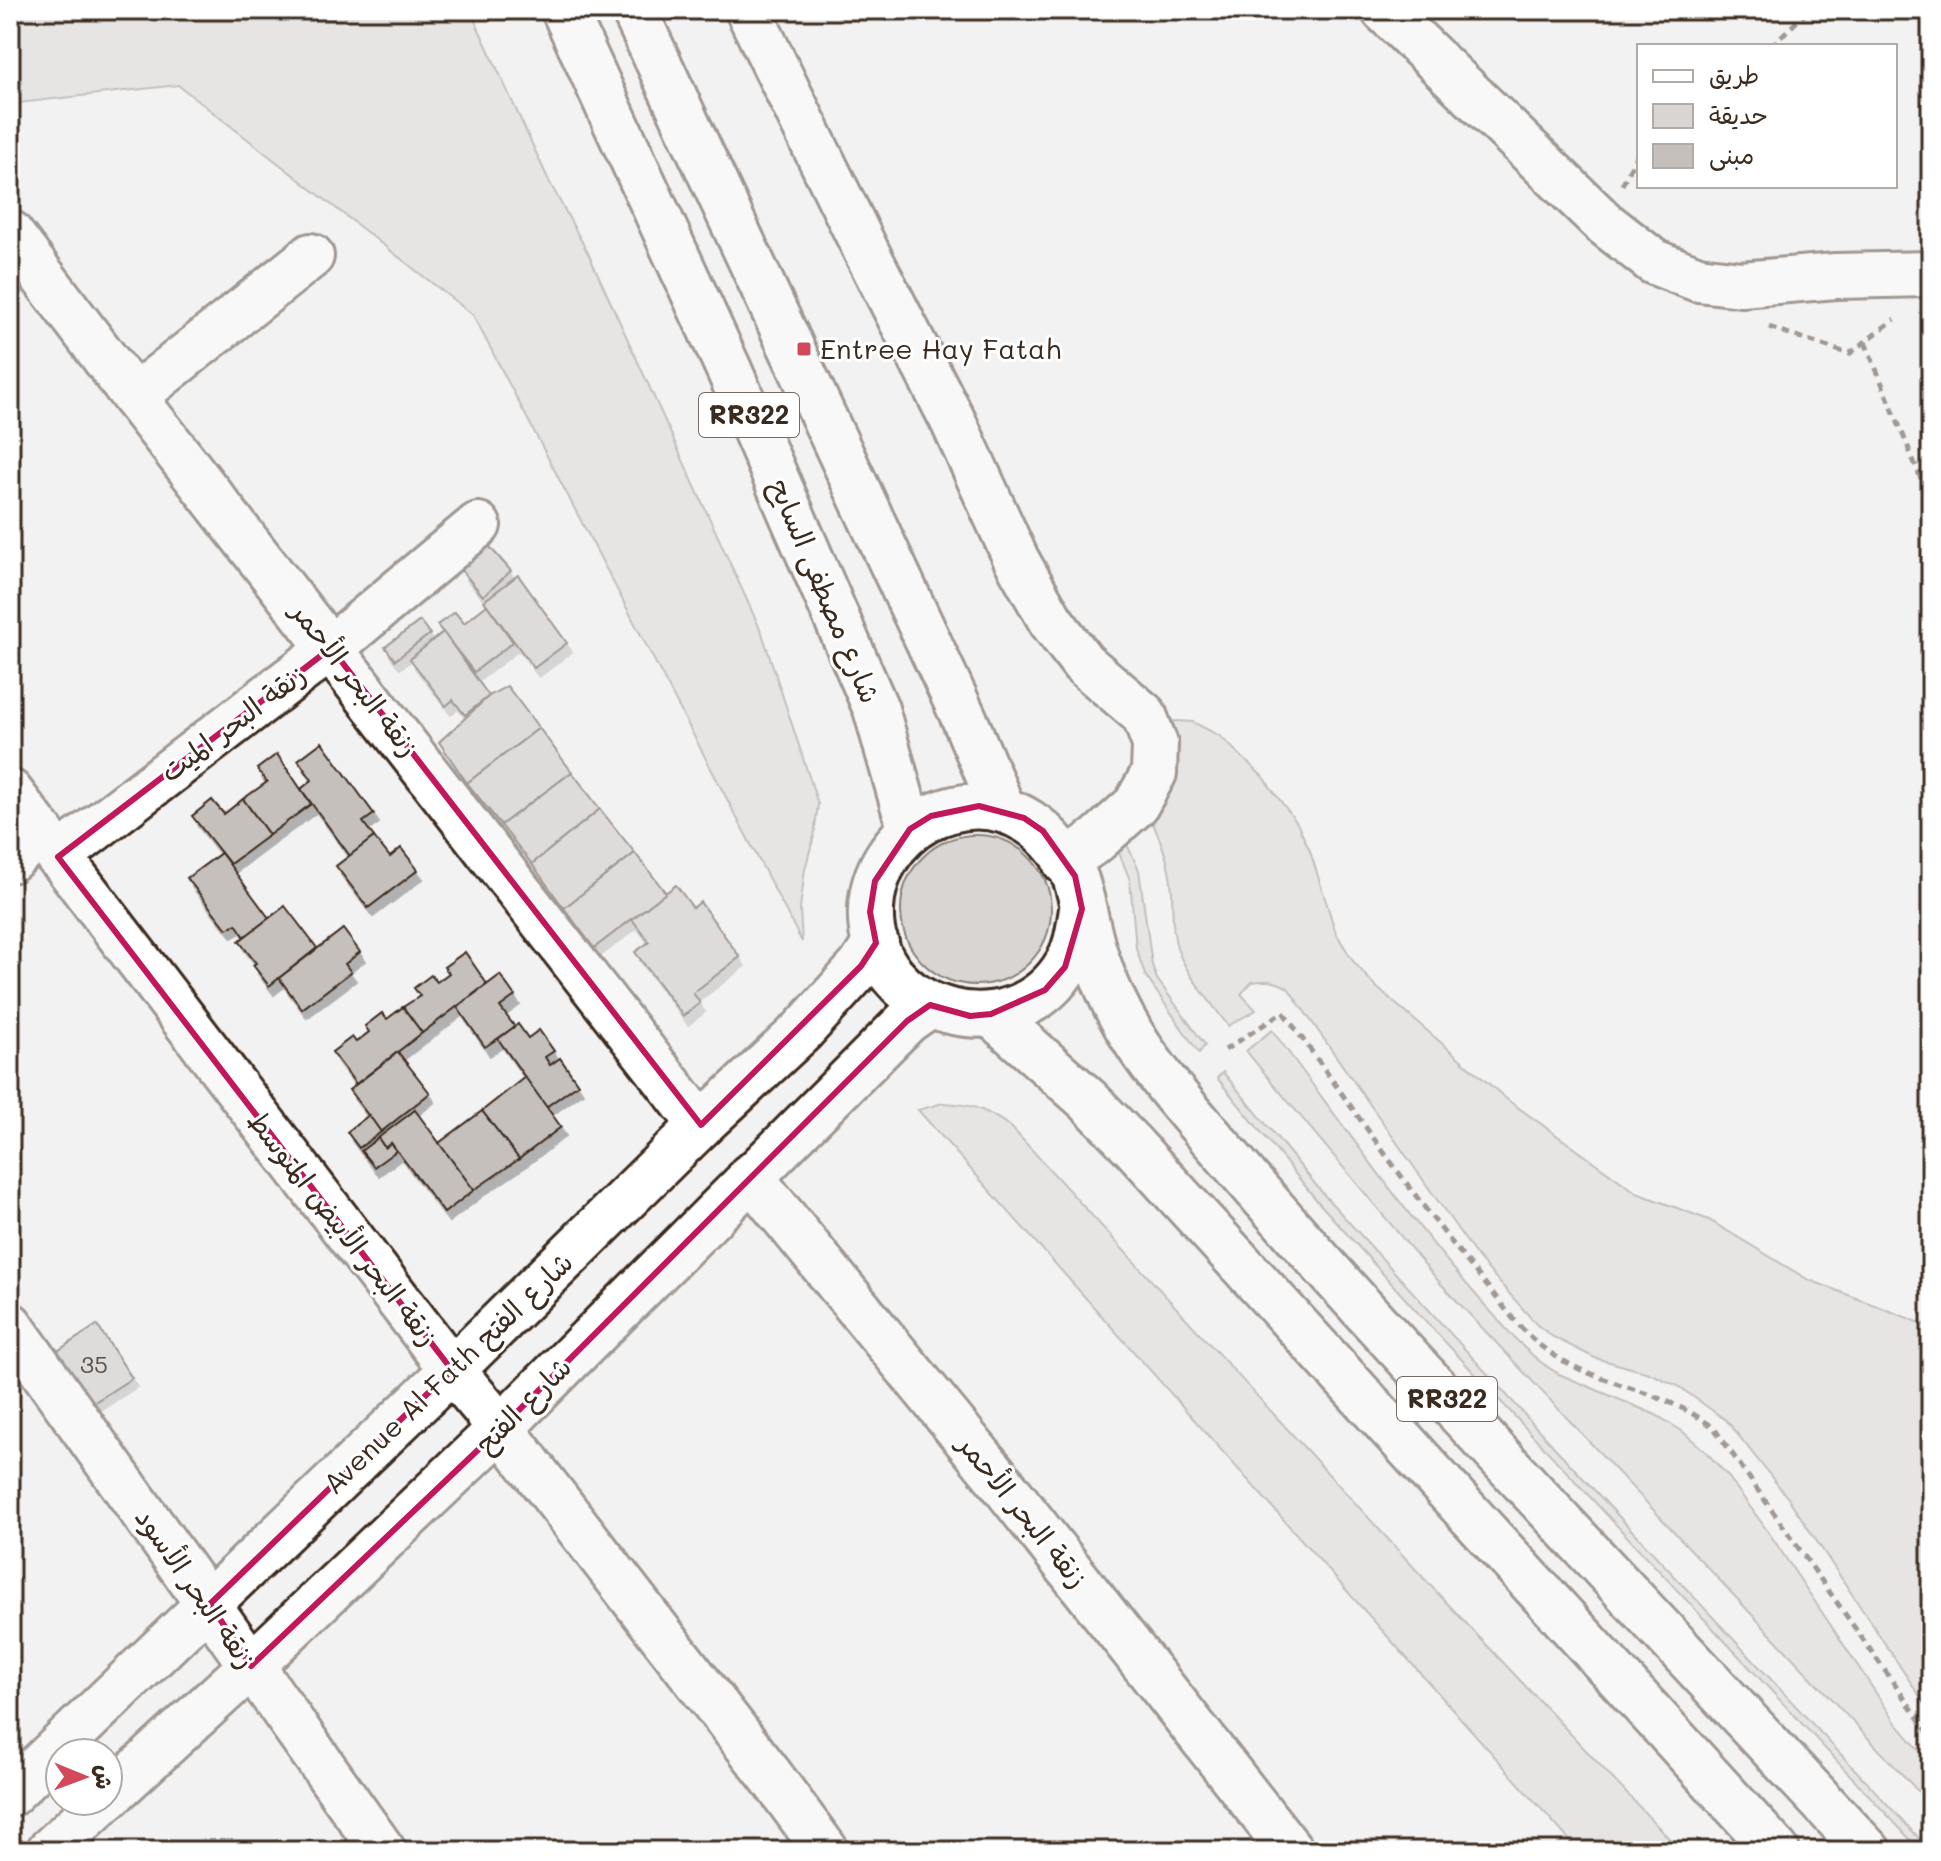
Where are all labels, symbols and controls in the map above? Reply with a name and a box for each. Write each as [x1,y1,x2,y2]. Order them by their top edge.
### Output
legend [1637,44,1897,188]
text: طريق [1709,59,1759,90]
text: حديقة [1709,99,1768,130]
text: مبنى [1709,139,1754,171]
place label: Entree Hay Fatah [820,330,1061,366]
marker: Entree Hay Fatah [795,340,813,358]
road number: RR322 [699,393,799,437]
street label: شارع مصطفى السايح [760,473,889,709]
street label: زنقة البحر الأحمر [282,592,428,764]
street label: زنقة البحر الميت [152,656,313,790]
street label: زنقة البحر الأبيض المتوسط [240,1102,447,1353]
street label: Avenue Al Fath شارع الفتح [316,1245,580,1501]
house number: 35 [80,1348,108,1379]
street label: شارع الفتح [468,1350,578,1460]
road number: RR322 [1397,1377,1497,1421]
street label: زنقة البحر الأحمر [949,1425,1097,1595]
street label: زنقة البحر الأسود [127,1500,265,1675]
north arrow [44,1737,124,1817]
text: ش [90,1765,119,1790]

